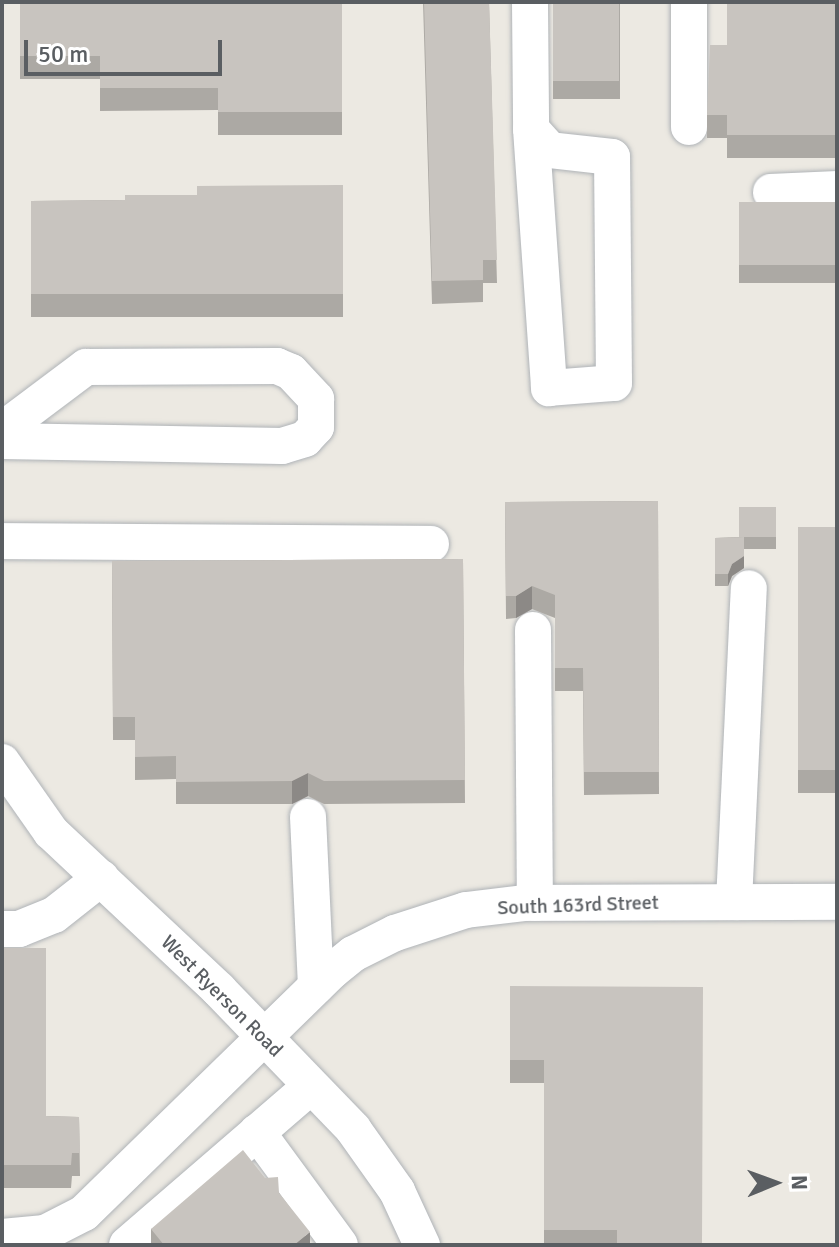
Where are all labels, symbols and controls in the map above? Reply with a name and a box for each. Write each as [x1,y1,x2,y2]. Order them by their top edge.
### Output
scale bar [28,24,226,74]
text: 50 m [38,39,88,69]
street label: South 163rd Street [497,890,659,920]
street label: West Ryerson Road [156,930,288,1062]
north arrow [735,1143,815,1223]
text: N [786,1175,813,1190]

